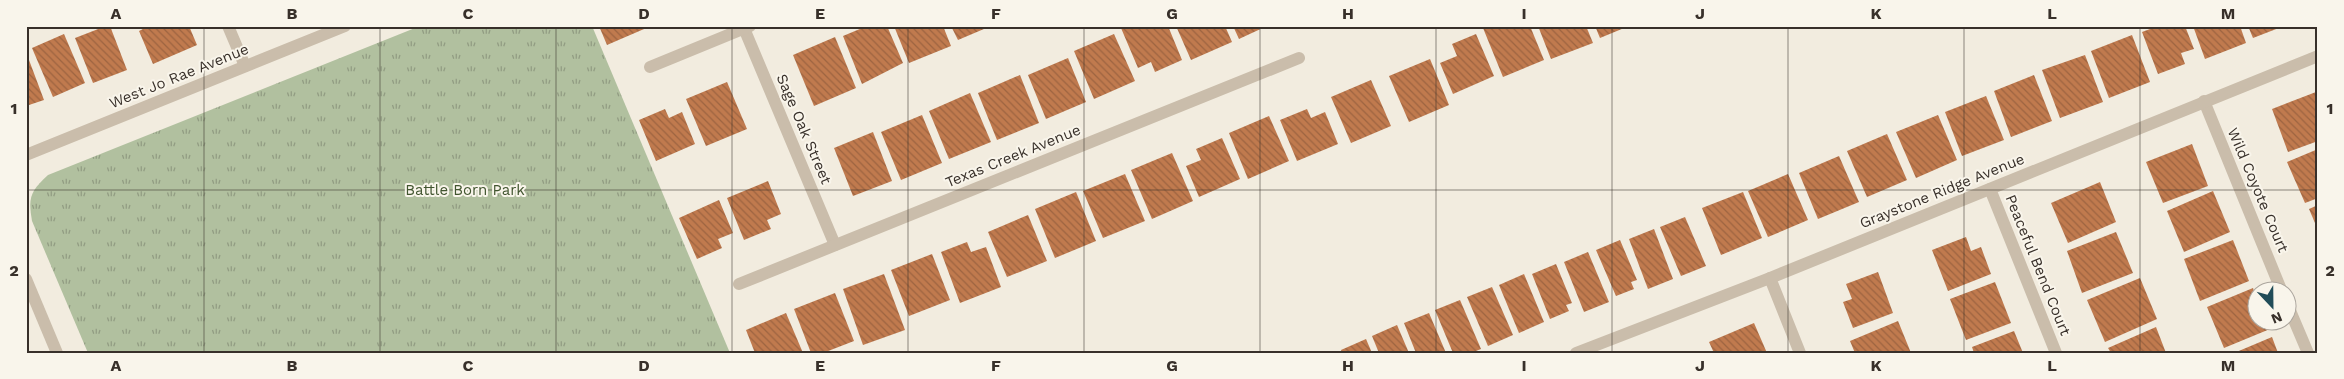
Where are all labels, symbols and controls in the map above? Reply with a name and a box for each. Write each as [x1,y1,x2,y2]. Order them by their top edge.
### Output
text: A [111,4,122,23]
text: B [287,4,298,23]
text: C [463,4,474,23]
text: D [638,4,650,23]
text: E [815,4,825,23]
text: F [991,4,1001,23]
text: G [1166,4,1178,23]
text: H [1342,4,1354,23]
text: I [1521,4,1527,23]
text: J [1695,4,1705,23]
text: K [1870,4,1882,23]
text: L [2047,4,2057,23]
text: M [2221,4,2235,23]
street label: West Jo Rae Avenue [107,40,251,112]
street label: Sage Oak Street [773,71,836,187]
text: 1 [11,99,17,118]
text: 1 [2327,99,2333,118]
street label: Texas Creek Avenue [943,121,1083,191]
street label: Wild Coyote Court [2224,125,2293,256]
street label: Graystone Ridge Avenue [1857,150,2027,232]
park label: Battle Born Park [405,181,525,199]
street label: Peaceful Bend Court [2002,192,2075,339]
text: 2 [9,261,19,280]
text: 2 [2325,261,2335,280]
north arrow [2246,282,2296,332]
text: N [2269,309,2285,327]
text: A [111,356,122,375]
text: B [287,356,298,375]
text: C [463,356,474,375]
text: D [638,356,650,375]
text: E [815,356,825,375]
text: F [991,356,1001,375]
text: G [1166,356,1178,375]
text: H [1342,356,1354,375]
text: I [1521,356,1527,375]
text: J [1695,356,1705,375]
text: K [1870,356,1882,375]
text: L [2047,356,2057,375]
text: M [2221,356,2235,375]

